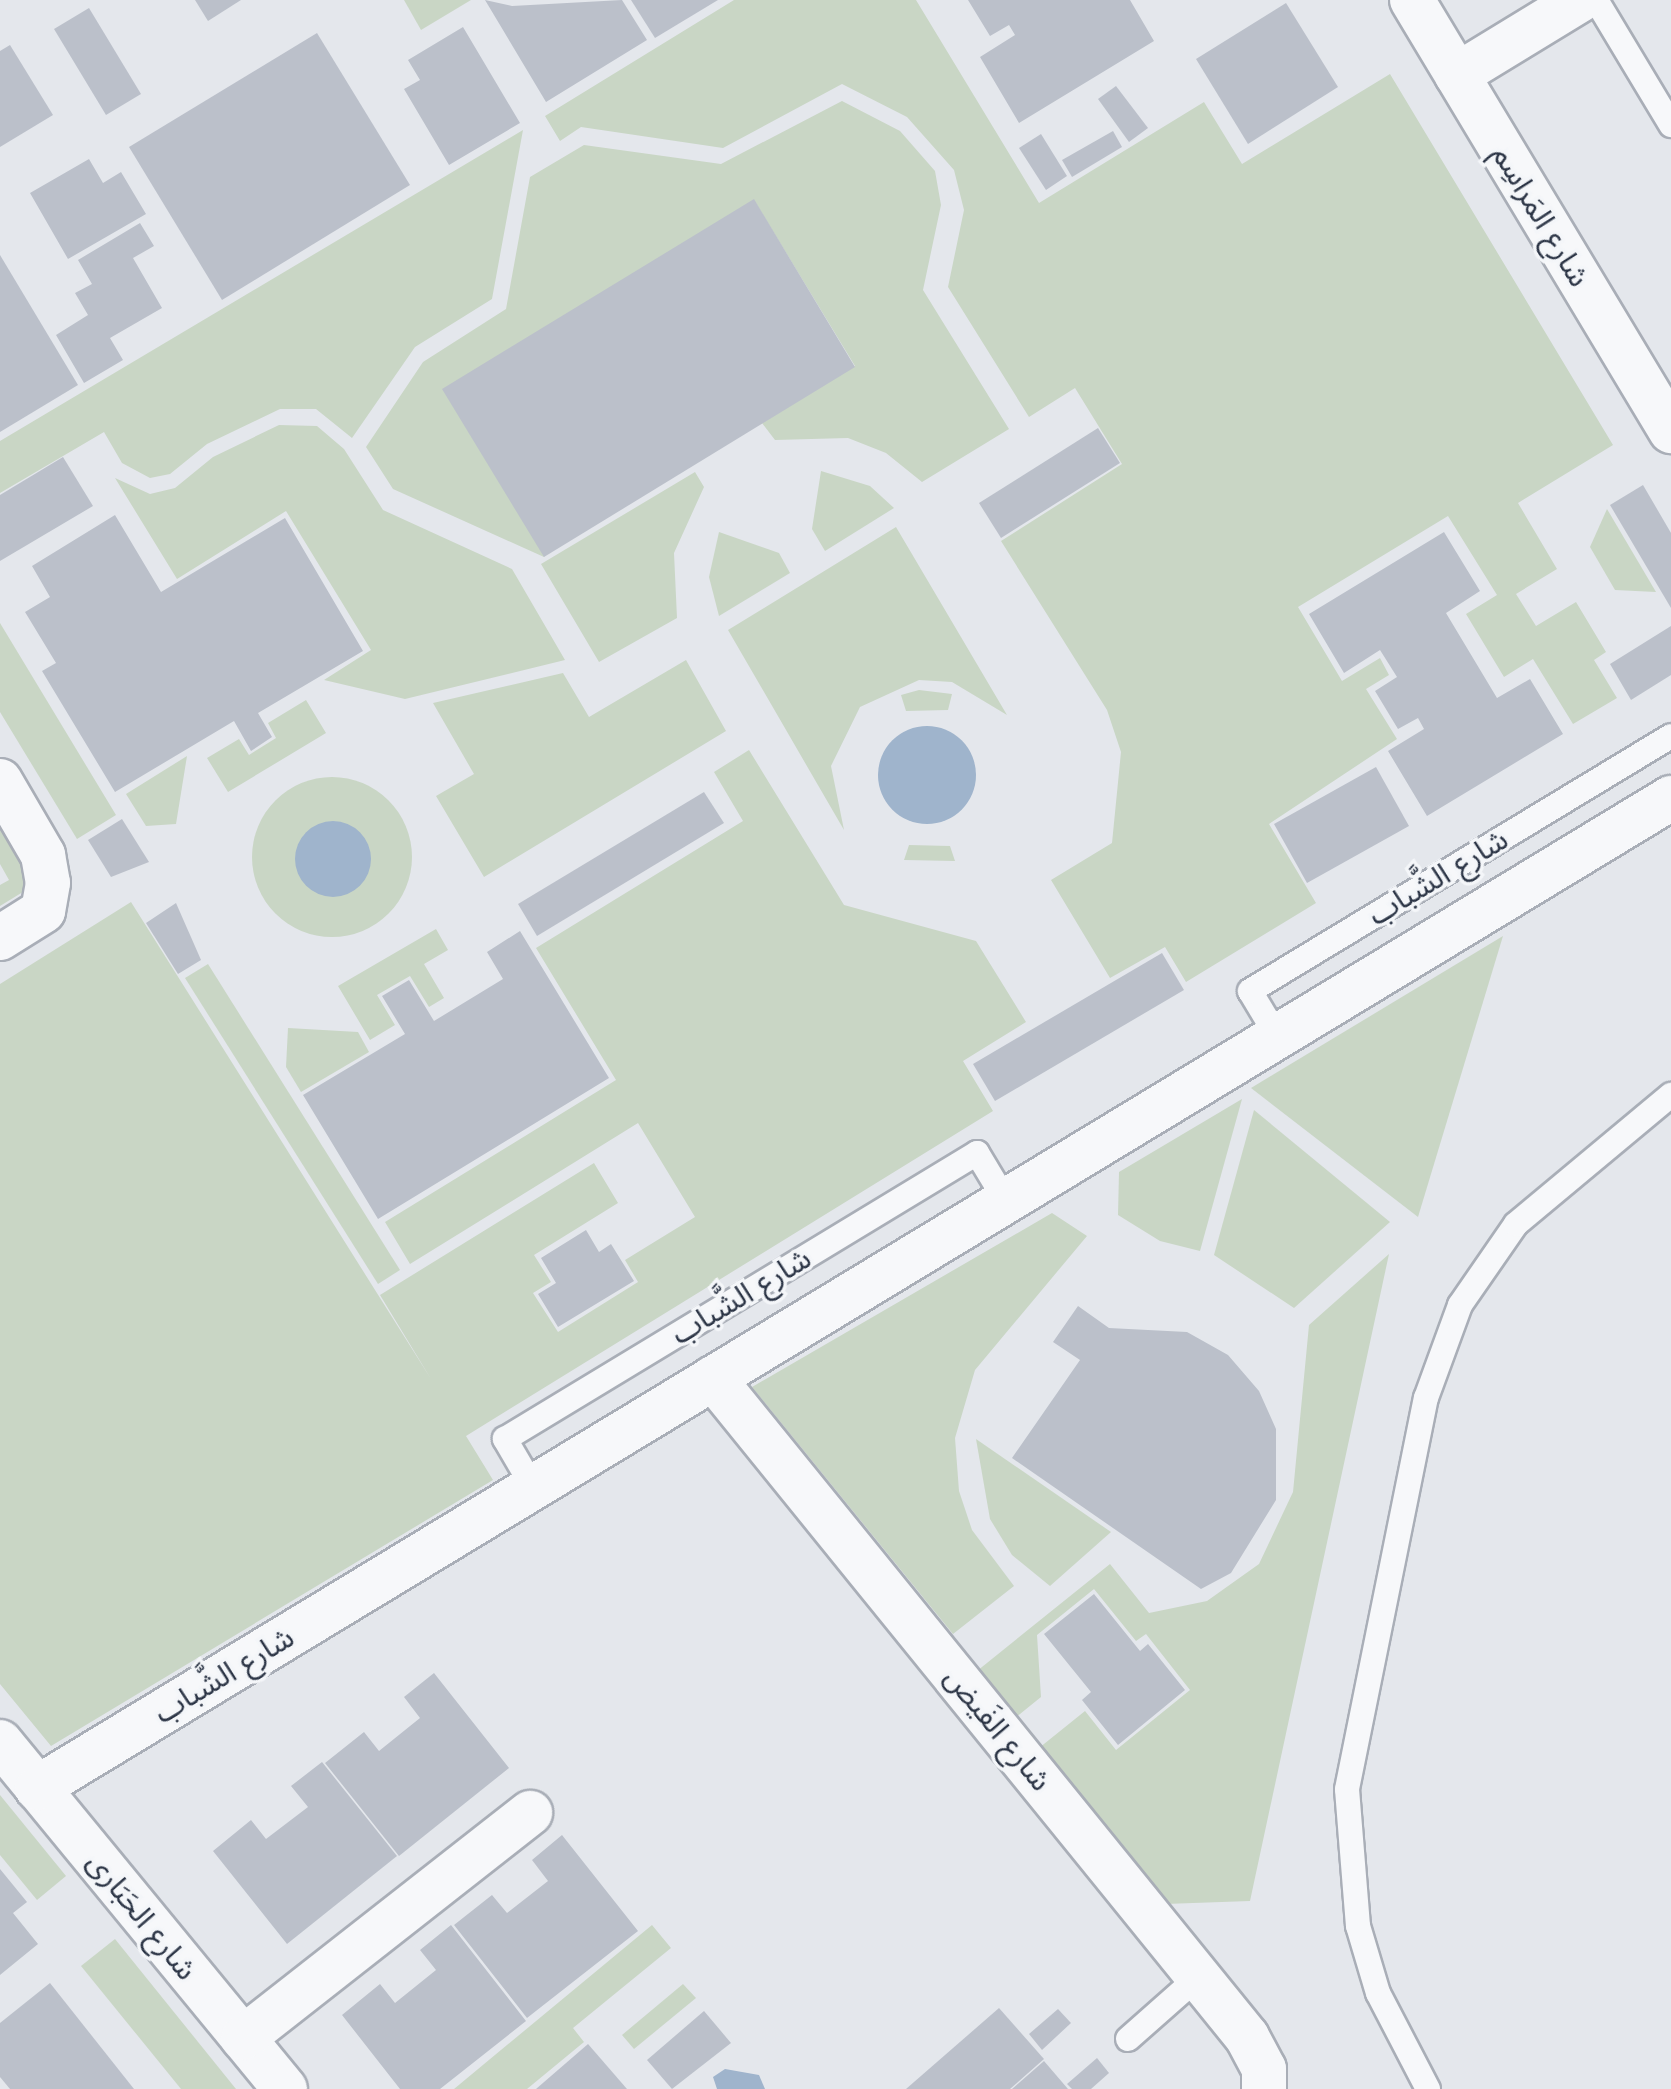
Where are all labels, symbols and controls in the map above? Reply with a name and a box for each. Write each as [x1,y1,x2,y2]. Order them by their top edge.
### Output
street label: شارع المَراسِم [1485,139,1597,293]
street label: شارع الشَّباب [1362,821,1514,933]
street label: شارع الشَّباب [665,1240,817,1352]
street label: شارع الشَّباب [148,1619,300,1731]
street label: شارع الفَيض [937,1660,1059,1798]
street label: شارع الحَبَارى [79,1845,205,1987]

